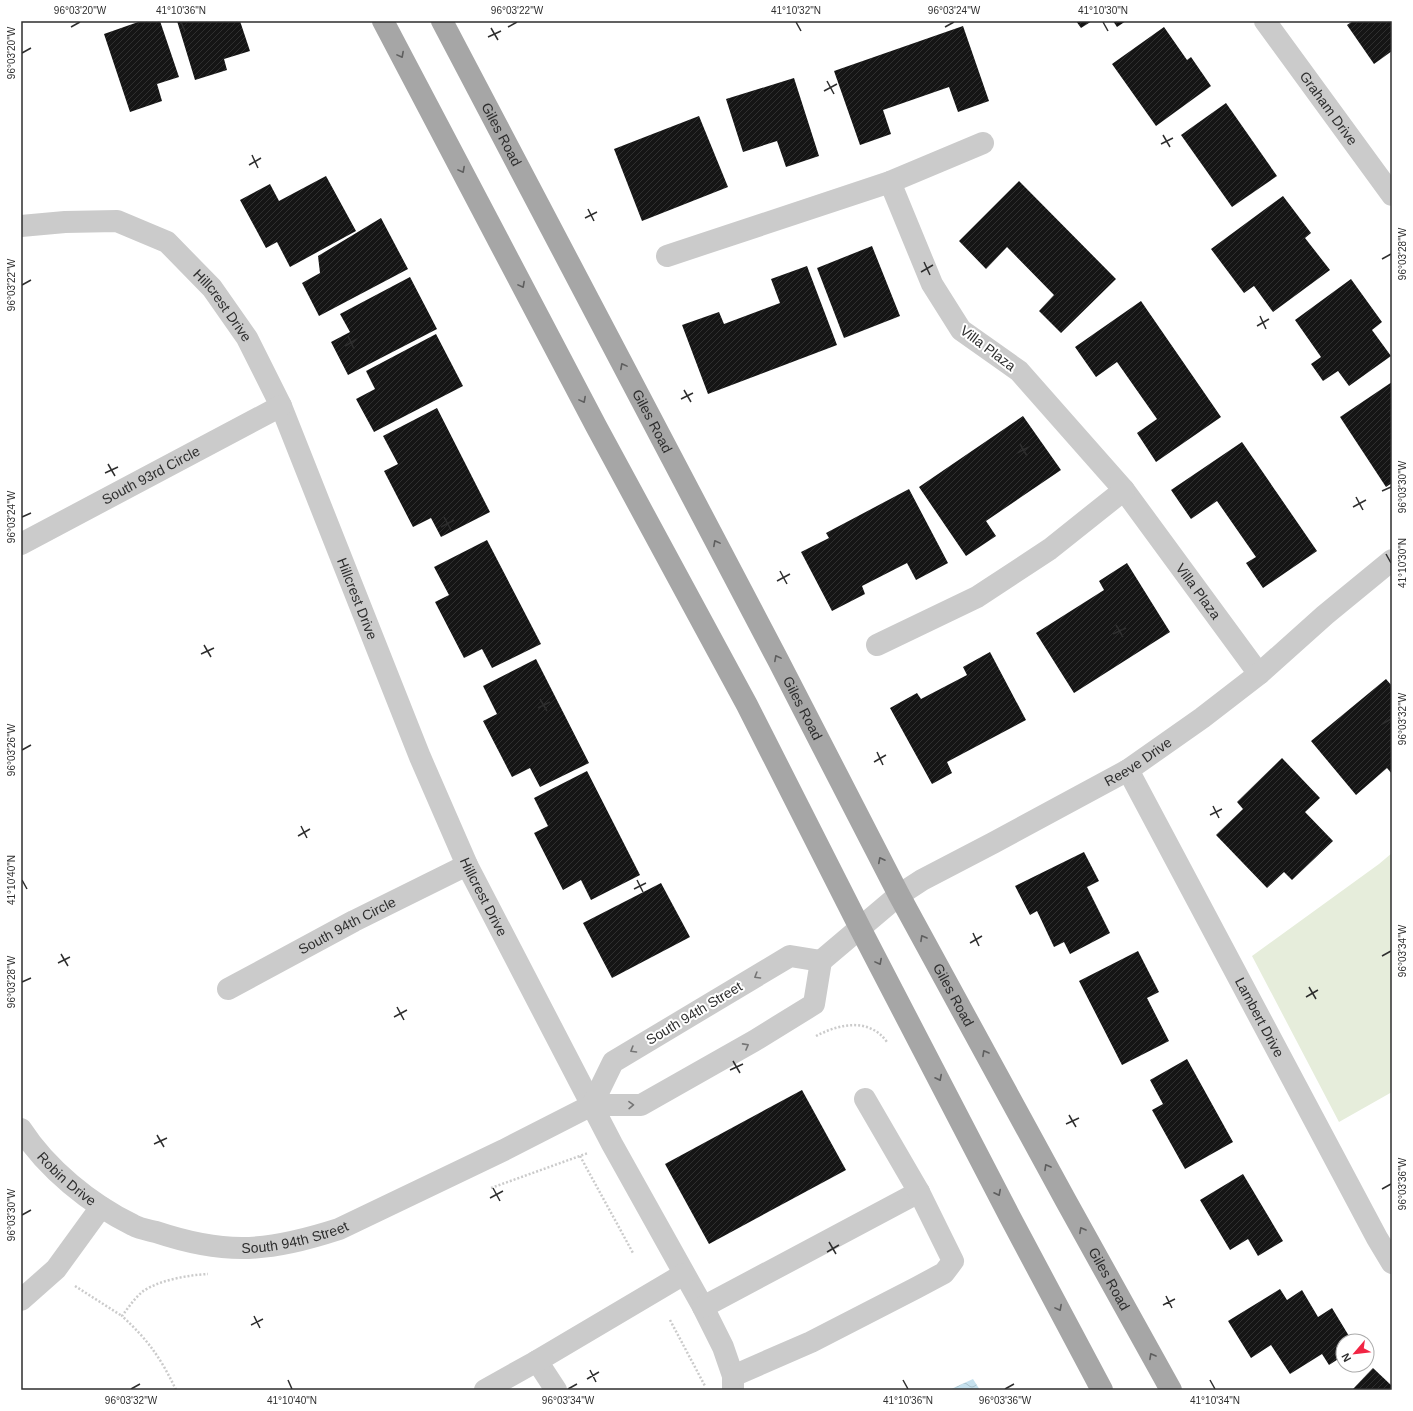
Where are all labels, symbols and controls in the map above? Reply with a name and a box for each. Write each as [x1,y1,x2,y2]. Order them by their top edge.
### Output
text: 96°03'20"W [54,5,107,16]
text: 41°10'36"N [156,5,206,16]
text: 96°03'22"W [491,5,544,16]
text: 41°10'32"N [771,5,821,16]
text: 96°03'24"W [928,5,981,16]
text: 41°10'30"N [1078,5,1128,16]
text: 96°03'20"W [6,26,17,79]
one-way arrow [396,51,404,59]
street label: Graham Drive [1296,68,1361,148]
street label: Giles Road [478,100,525,169]
one-way arrow [457,166,464,174]
text: 96°03'28"W [1397,227,1408,280]
text: 96°03'22"W [6,258,17,311]
street label: Hillcrest Drive [190,266,255,345]
one-way arrow [517,281,525,289]
street label: Villa Plaza [957,322,1019,374]
one-way arrow [620,362,628,370]
street label: Giles Road [629,387,676,455]
one-way arrow [578,396,586,404]
street label: South 93rd Circle [99,443,203,508]
text: 96°03'30"W [1397,460,1408,513]
text: 96°03'24"W [6,490,17,543]
text: 41°10'30"N [1397,538,1408,588]
one-way arrow [713,539,721,547]
street label: Hillcrest Drive [334,555,381,642]
street label: Villa Plaza [1173,560,1224,622]
one-way arrow [774,655,781,662]
street label: Giles Road [780,674,826,743]
text: 96°03'32"W [1397,692,1408,745]
text: 96°03'26"W [6,723,17,776]
street label: Reeve Drive [1102,734,1175,789]
text: 41°10'40"N [6,855,17,905]
street label: Hillcrest Drive [457,855,511,939]
one-way arrow [879,857,886,864]
street label: South 94th Circle [296,893,399,957]
text: 96°03'34"W [1397,924,1408,977]
one-way arrow [920,935,928,943]
text: 96°03'28"W [6,955,17,1008]
one-way arrow [874,958,881,965]
street label: Giles Road [930,961,977,1029]
one-way arrow [754,971,761,979]
street label: Lambert Drive [1232,975,1287,1060]
street label: South 94th Street [643,978,745,1048]
one-way arrow [742,1043,749,1051]
one-way arrow [630,1045,637,1053]
one-way arrow [983,1049,990,1057]
one-way arrow [934,1073,941,1081]
one-way arrow [628,1101,634,1109]
street label: Robin Drive [34,1149,99,1209]
text: 96°03'36"W [1397,1157,1408,1210]
one-way arrow [1045,1164,1052,1171]
text: 96°03'30"W [6,1188,17,1241]
one-way arrow [993,1189,1001,1196]
street label: South 94th Street [241,1218,351,1256]
one-way arrow [1079,1227,1087,1234]
street label: Giles Road [1085,1245,1133,1313]
one-way arrow [1054,1304,1061,1311]
north arrow [1335,1333,1375,1373]
text: N [1339,1351,1353,1364]
one-way arrow [1149,1353,1157,1360]
text: 96°03'32"W [105,1395,158,1406]
text: 41°10'40"N [267,1395,317,1406]
text: 96°03'34"W [542,1395,595,1406]
text: 41°10'36"N [883,1395,933,1406]
text: 96°03'36"W [979,1395,1032,1406]
text: 41°10'34"N [1190,1395,1240,1406]

